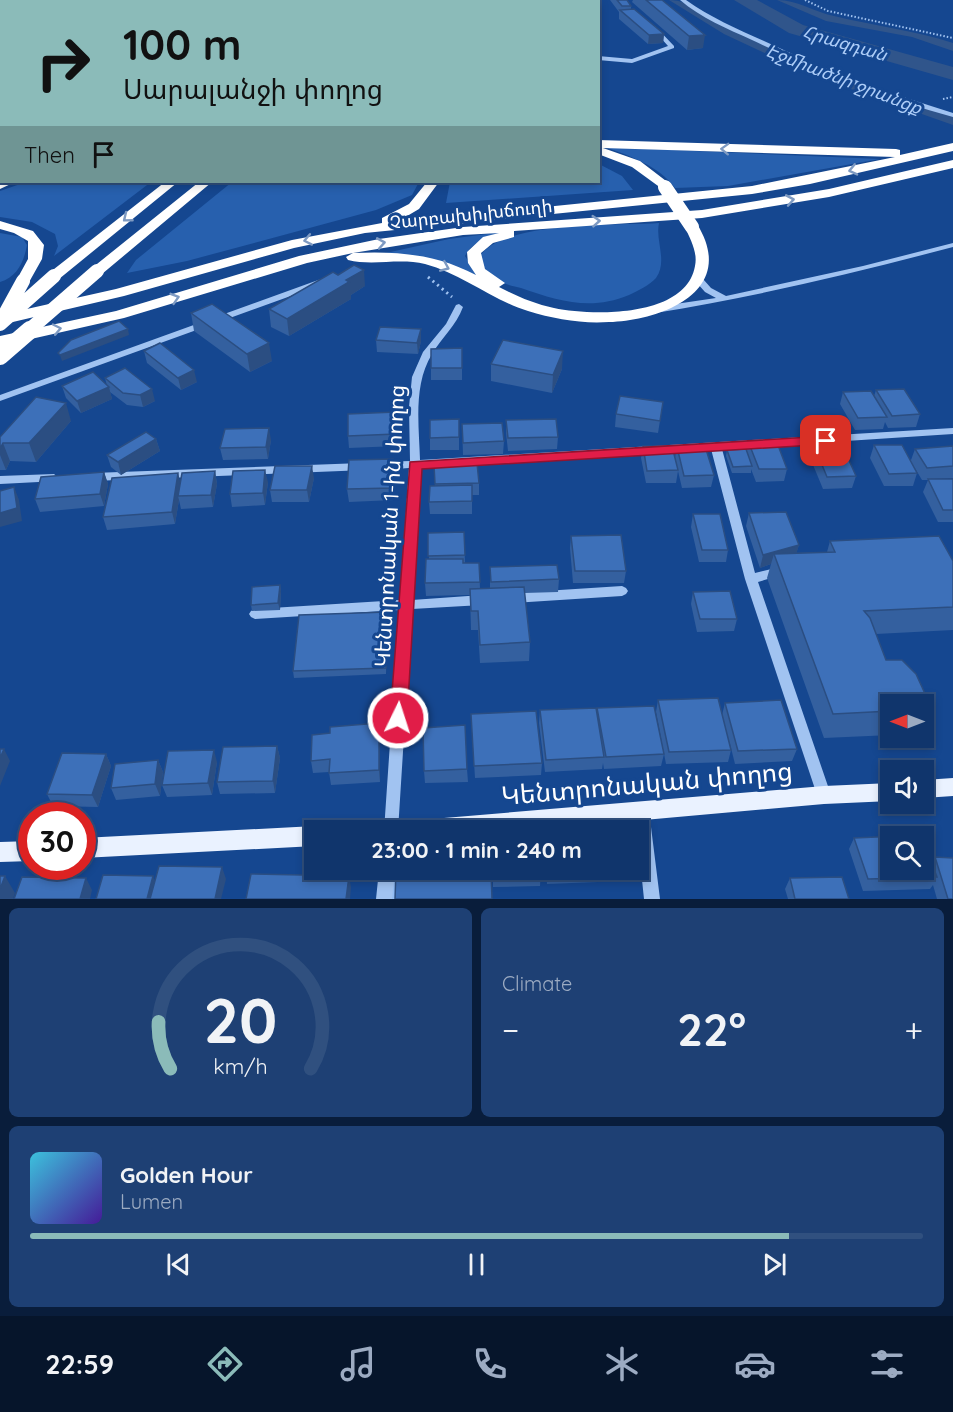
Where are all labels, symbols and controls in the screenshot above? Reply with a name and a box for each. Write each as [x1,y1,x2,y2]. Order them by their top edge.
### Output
text: 100 m [123,18,241,71]
water label: Հրազդան [800,20,891,66]
icon: right [24,24,102,102]
water label: Էջմիածնի ջրանցք [763,39,926,120]
text: Սարալանջի փողոց [123,72,383,106]
icon: arrive [87,138,120,171]
text: Then [24,141,75,169]
one-way arrow [721,143,730,156]
one-way arrow [849,163,859,176]
street label: Չարբախի խճուղի [389,194,553,234]
one-way arrow [785,194,794,206]
one-way arrow [122,211,133,222]
one-way arrow [592,215,601,228]
one-way arrow [303,233,313,246]
one-way arrow [376,237,386,250]
one-way arrow [438,260,449,272]
one-way arrow [169,293,180,305]
one-way arrow [52,323,62,336]
street label: Կենտրոնական 1-ին փողոց [369,384,409,668]
pin [800,415,851,466]
icon: arrive [809,424,842,457]
position arrow [366,686,430,750]
north arrow [880,694,934,748]
map controls [880,694,934,880]
street label: Կենտրոնական փողոց [500,754,794,812]
button: sound [880,760,934,814]
speed limit sign: 30 [18,802,96,880]
button: search [880,826,934,880]
text: 23:00 · 1 min · 240 m [371,836,582,864]
text: Climate [502,971,572,996]
text: 20 [204,981,277,1059]
text: 22° [677,1001,746,1057]
text: − [502,1009,519,1050]
text: + [904,1009,923,1050]
text: km/h [213,1054,268,1080]
text: Golden Hour [120,1161,253,1189]
text: Lumen [120,1189,183,1214]
icon: previous [162,1248,195,1281]
icon: pause [460,1248,493,1281]
icon: next [758,1248,791,1281]
icon: directions [204,1343,246,1385]
icon: music [337,1343,379,1385]
icon: phone [469,1343,511,1385]
icon: climate [601,1343,643,1385]
icon: car [734,1343,776,1385]
icon: filters [866,1343,908,1385]
text: 22:59 [45,1347,114,1381]

